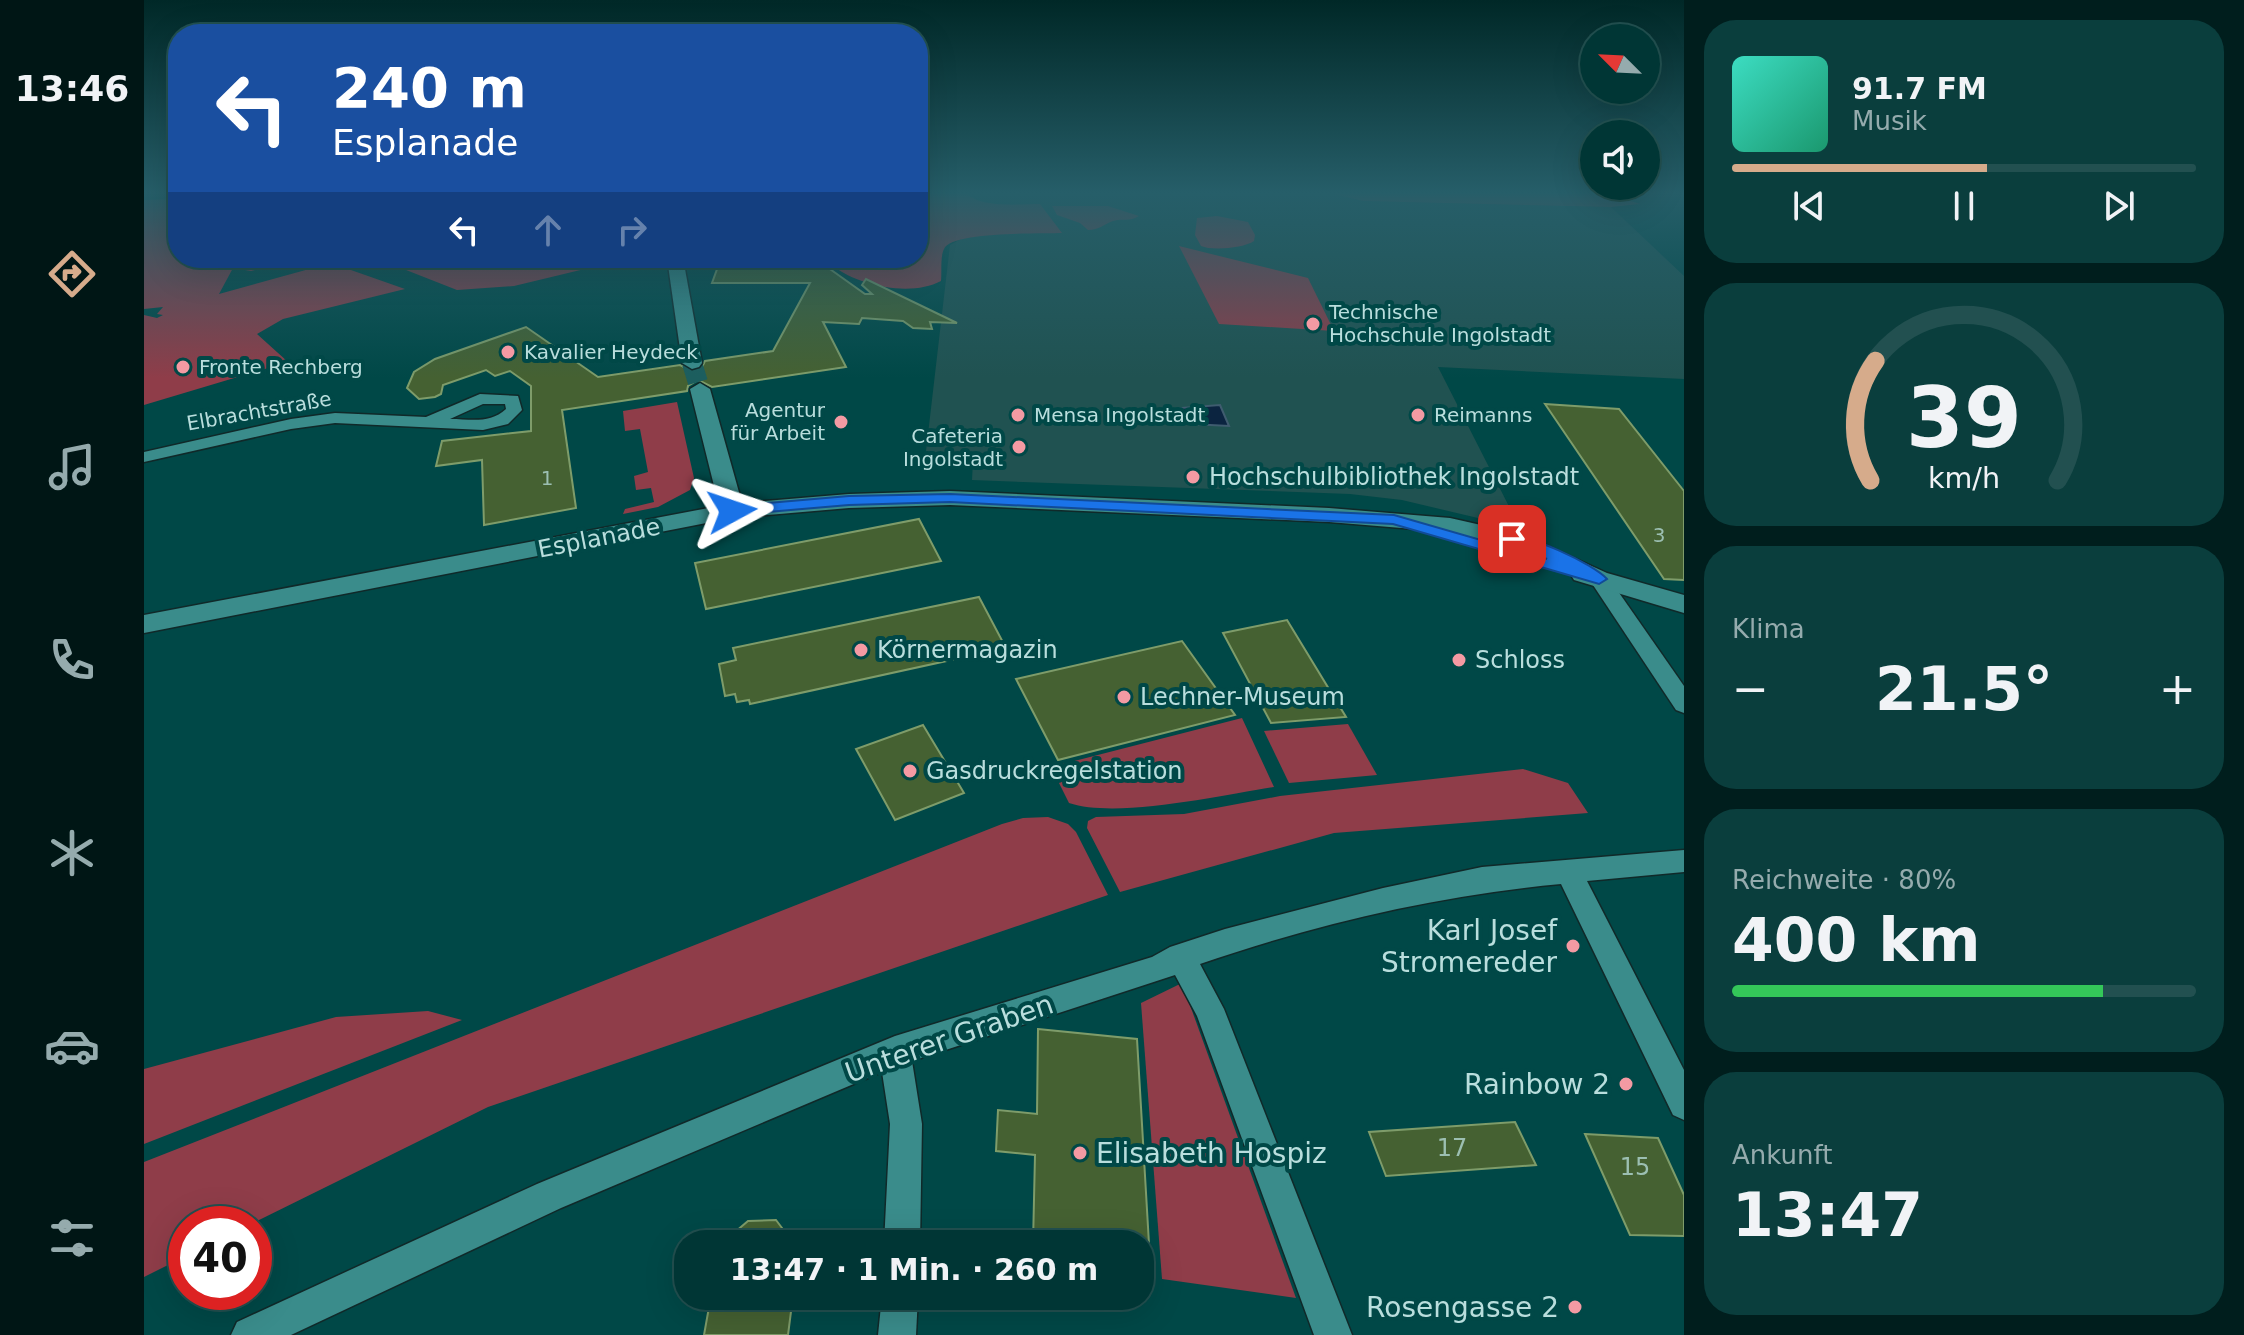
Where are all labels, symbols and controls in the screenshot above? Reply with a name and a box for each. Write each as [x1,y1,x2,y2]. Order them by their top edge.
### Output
north arrow [1580,24,1660,104]
map controls [1580,24,1660,200]
text: 240 m [332,55,527,120]
icon: left [200,56,304,160]
text: 13:46 [15,68,129,109]
text: 91.7 FM [1852,71,1987,106]
text: Musik [1852,106,1927,136]
button: sound [1580,120,1660,200]
text: Esplanade [332,122,518,163]
icon: previous [1787,184,1831,228]
icon: pause [1942,184,1986,228]
icon: next [2097,184,2141,228]
icon: left [442,208,486,252]
icon: ahead [526,208,570,252]
icon: right [610,208,654,252]
icon: directions [44,246,100,302]
place label: Technische Hochschule Ingolstadt [1328,300,1551,347]
marker: Technische Hochschule Ingolstadt [1304,315,1322,333]
place label: Kavalier Heydeck [524,340,698,364]
marker: Kavalier Heydeck [499,343,517,361]
place label: Fronte Rechberg [199,355,363,379]
marker: Fronte Rechberg [174,358,192,376]
text: 39 [1906,369,2022,466]
street label: Elbrachtstraße [185,386,333,436]
place label: Agentur für Arbeit [730,398,826,445]
place label: Mensa Ingolstadt [1034,403,1206,427]
place label: Reimanns [1434,403,1532,427]
marker: Mensa Ingolstadt [1009,406,1027,424]
marker: Reimanns [1409,406,1427,424]
marker: Agentur für Arbeit [832,413,850,431]
place label: Cafeteria Ingolstadt [903,424,1003,471]
marker: Cafeteria Ingolstadt [1010,438,1028,456]
icon: music [44,439,100,495]
text: km/h [1928,461,2000,495]
place label: Hochschulbibliothek Ingolstadt [1209,463,1579,491]
house number: 1 [541,466,553,490]
marker: Hochschulbibliothek Ingolstadt [1184,468,1202,486]
position arrow [690,469,774,553]
pin [1478,505,1546,573]
street label: Esplanade [535,512,663,564]
icon: arrive [1490,517,1534,561]
house number: 3 [1653,523,1665,547]
text: Klima [1732,614,1805,644]
icon: phone [44,632,100,688]
place label: Körnermagazin [877,636,1058,664]
marker: Körnermagazin [852,641,870,659]
place label: Schloss [1475,646,1565,674]
marker: Schloss [1450,651,1468,669]
text: 21.5° [1875,654,2053,724]
text: − [1732,663,1769,714]
text: + [2159,663,2196,714]
place label: Lechner-Museum [1140,683,1345,711]
marker: Lechner-Museum [1115,688,1133,706]
place label: Gasdruckregelstation [926,757,1183,785]
marker: Gasdruckregelstation [901,762,919,780]
icon: climate [44,825,100,881]
text: Reichweite · 80% [1732,865,1956,895]
text: 400 km [1732,905,1981,975]
place label: Karl Josef Stromereder [1381,914,1558,979]
marker: Karl Josef Stromereder [1564,937,1582,955]
street label: Unterer Graben [841,987,1058,1090]
icon: car [44,1018,100,1074]
place label: Rainbow 2 [1464,1068,1610,1101]
marker: Rainbow 2 [1617,1075,1635,1093]
house number: 17 [1437,1134,1467,1162]
place label: Elisabeth Hospiz [1096,1137,1327,1170]
text: Ankunft [1732,1140,1832,1170]
marker: Elisabeth Hospiz [1071,1144,1089,1162]
house number: 15 [1620,1153,1650,1181]
text: 13:47 [1732,1180,1923,1250]
speed limit sign: 40 [168,1206,272,1310]
icon: filters [44,1210,100,1266]
text: 13:47 · 1 Min. · 260 m [730,1252,1098,1287]
place label: Rosengasse 2 [1366,1291,1559,1324]
marker: Rosengasse 2 [1566,1298,1584,1316]

